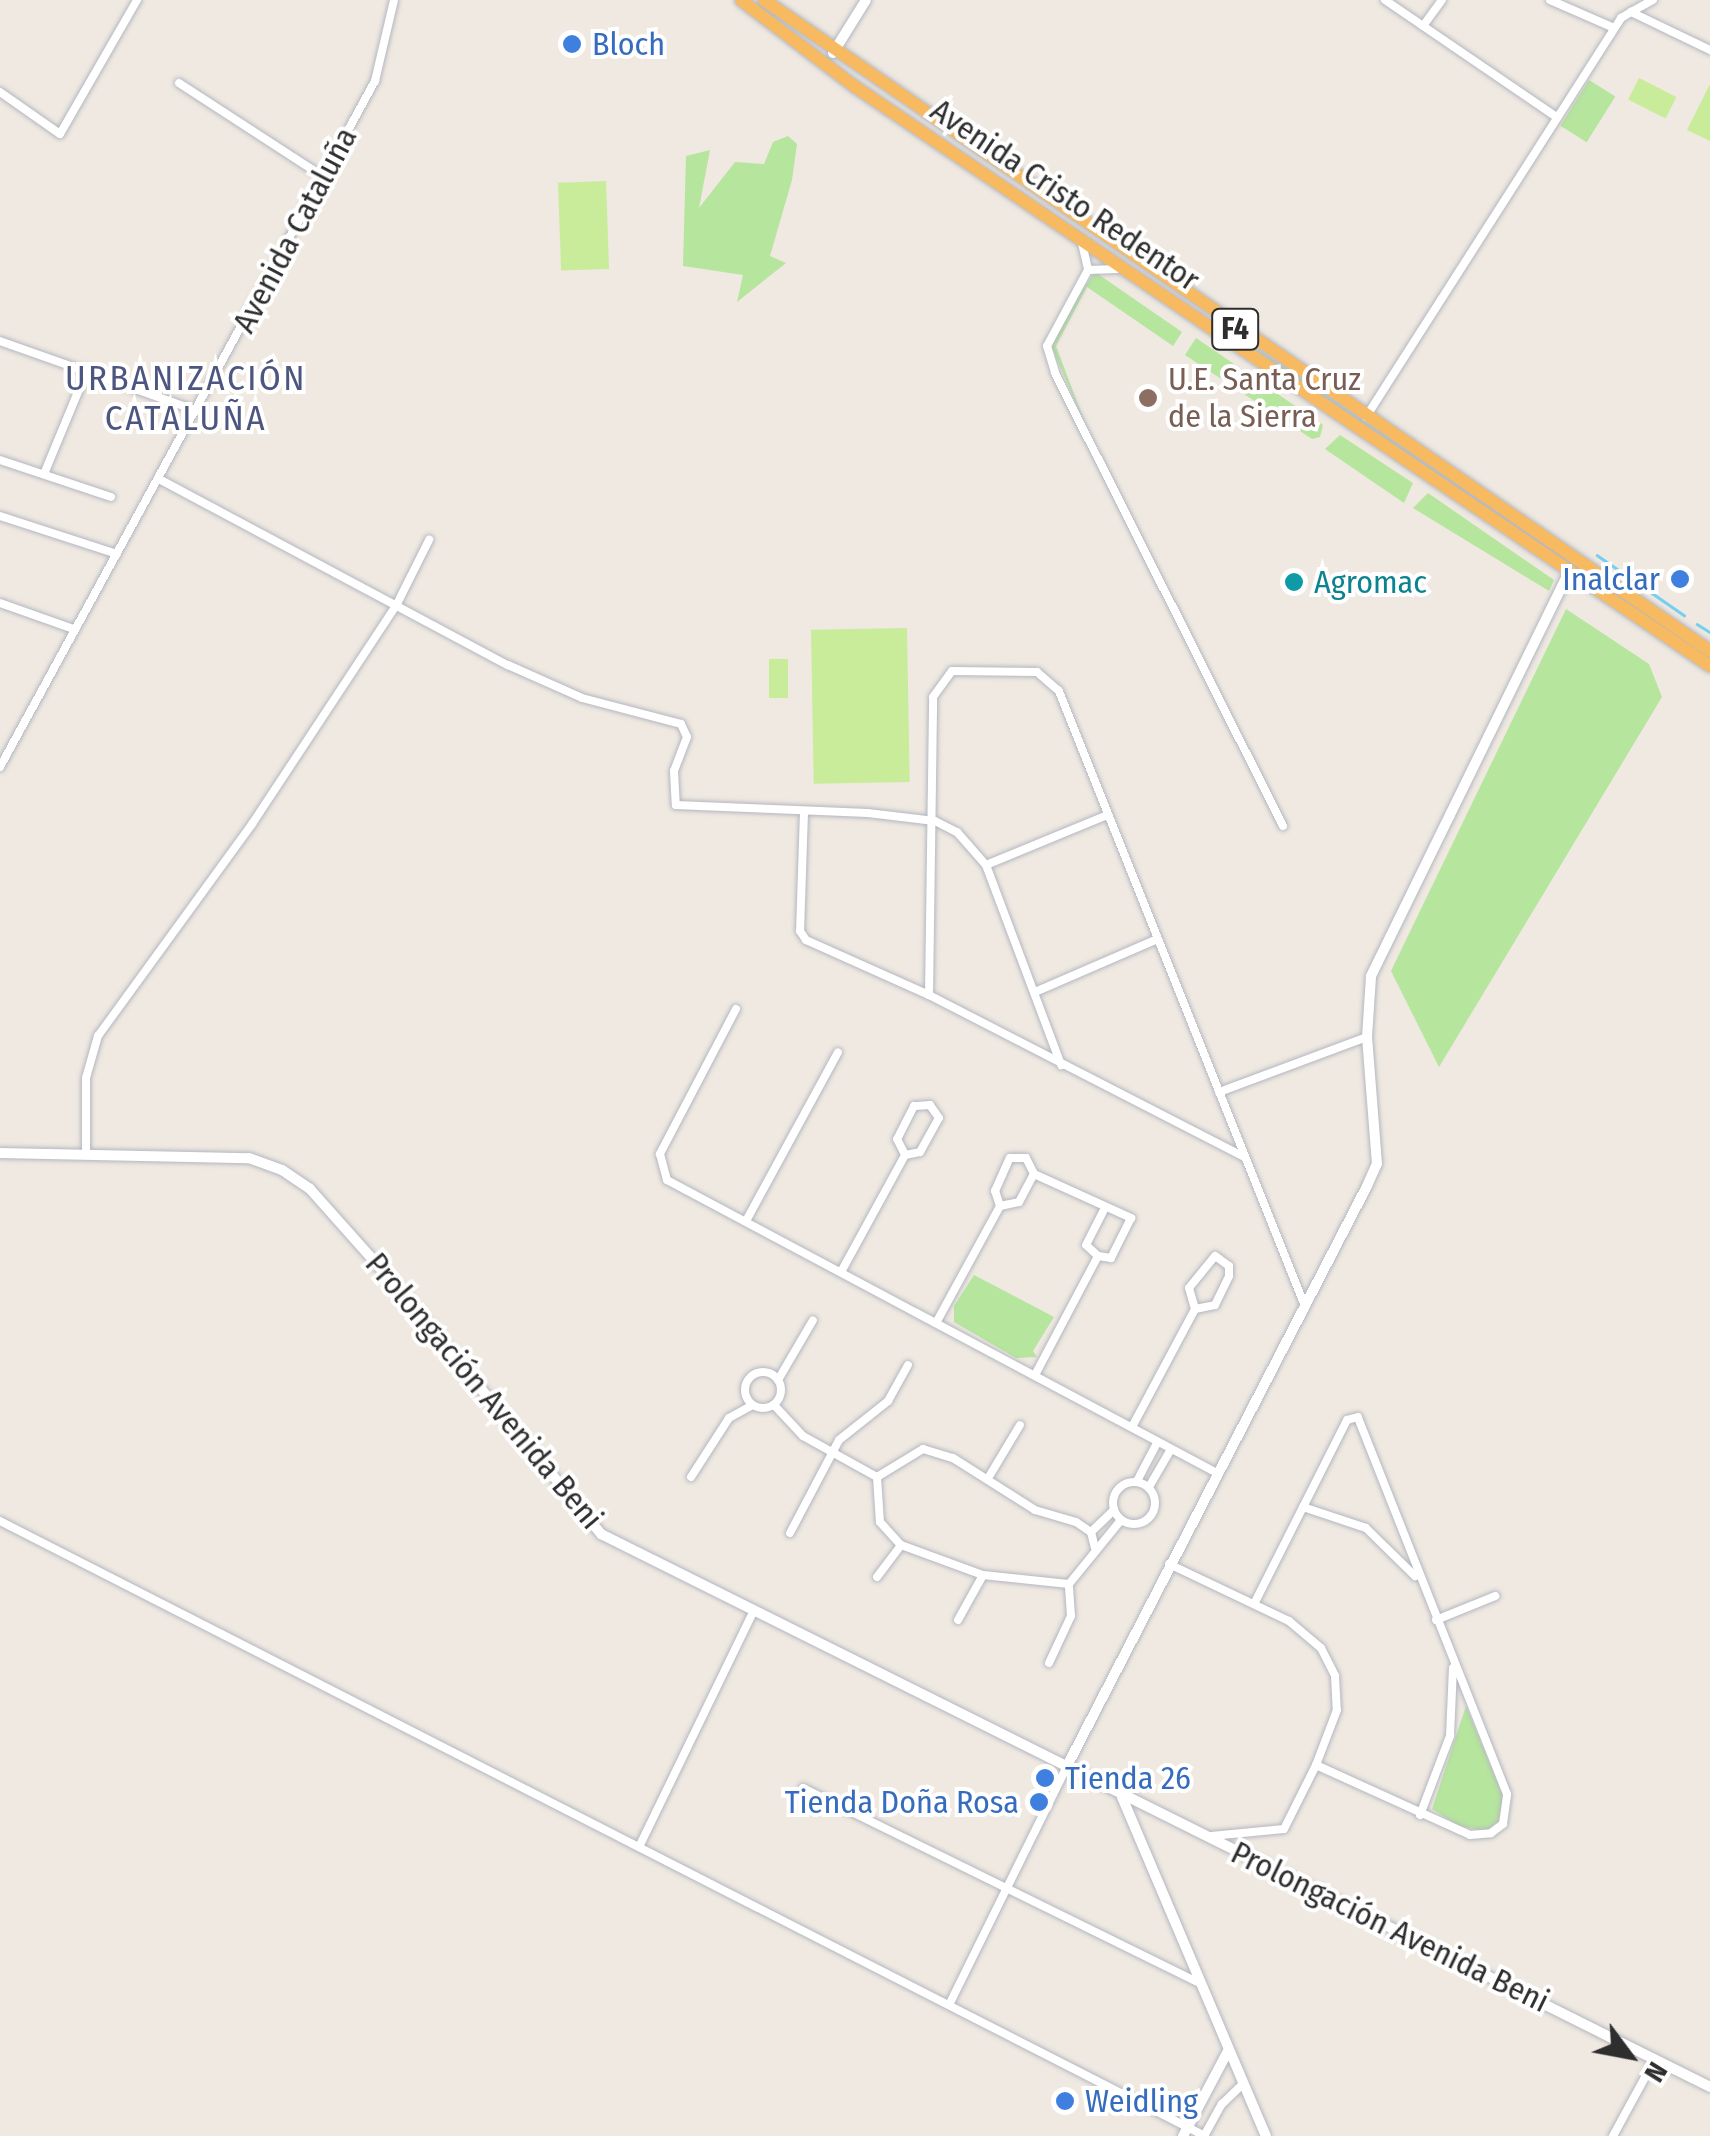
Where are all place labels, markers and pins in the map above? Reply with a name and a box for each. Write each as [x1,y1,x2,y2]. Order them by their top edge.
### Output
place label: Bloch [592,25,665,63]
marker: Bloch [561,33,583,55]
place label: U.E. Santa Cruz de la Sierra [1168,361,1361,436]
marker: U.E. Santa Cruz de la Sierra [1137,387,1159,409]
place label: Inalclar [1562,560,1660,598]
place label: Agromac [1314,563,1427,601]
marker: Inalclar [1669,568,1691,590]
marker: Agromac [1283,571,1305,593]
place label: Tienda 26 [1065,1759,1191,1797]
marker: Tienda 26 [1034,1767,1056,1789]
place label: Tienda Doña Rosa [785,1783,1019,1821]
marker: Tienda Doña Rosa [1028,1791,1050,1813]
place label: Weidling [1085,2082,1198,2120]
marker: Weidling [1054,2090,1076,2112]

